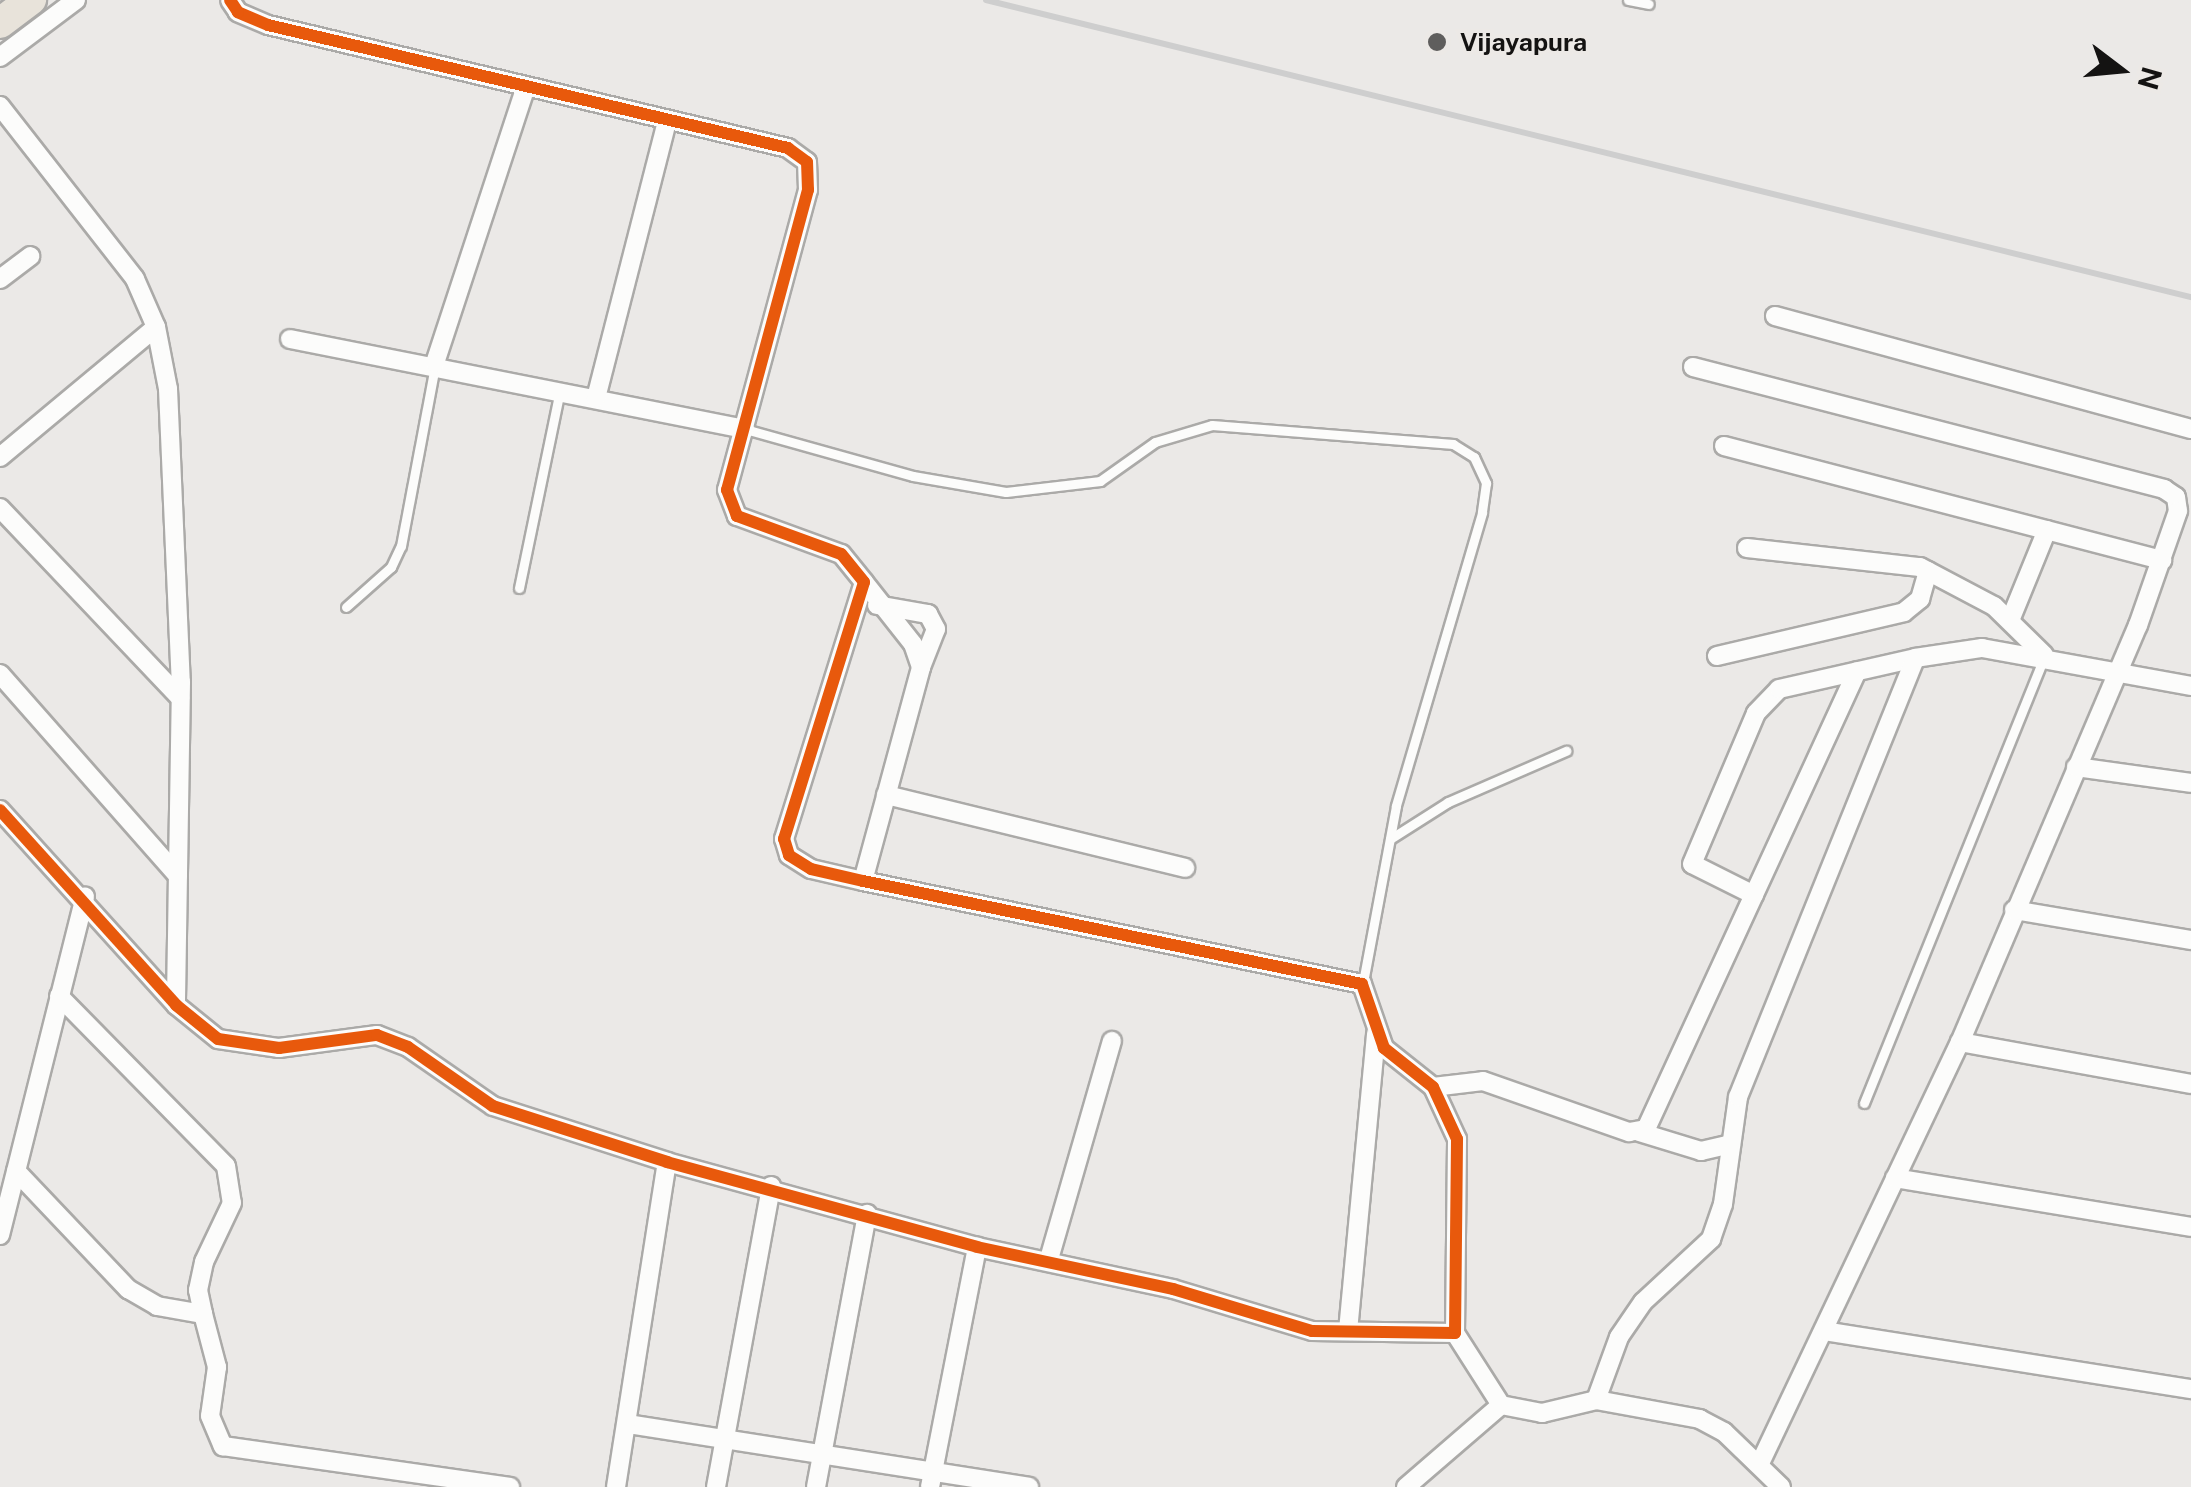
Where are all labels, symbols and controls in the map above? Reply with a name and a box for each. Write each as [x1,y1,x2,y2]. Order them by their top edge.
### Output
north arrow [2071,20,2171,120]
place label: Vijayapura [1460,27,1587,57]
marker: Vijayapura [1424,29,1450,55]
text: N [2131,63,2169,93]

